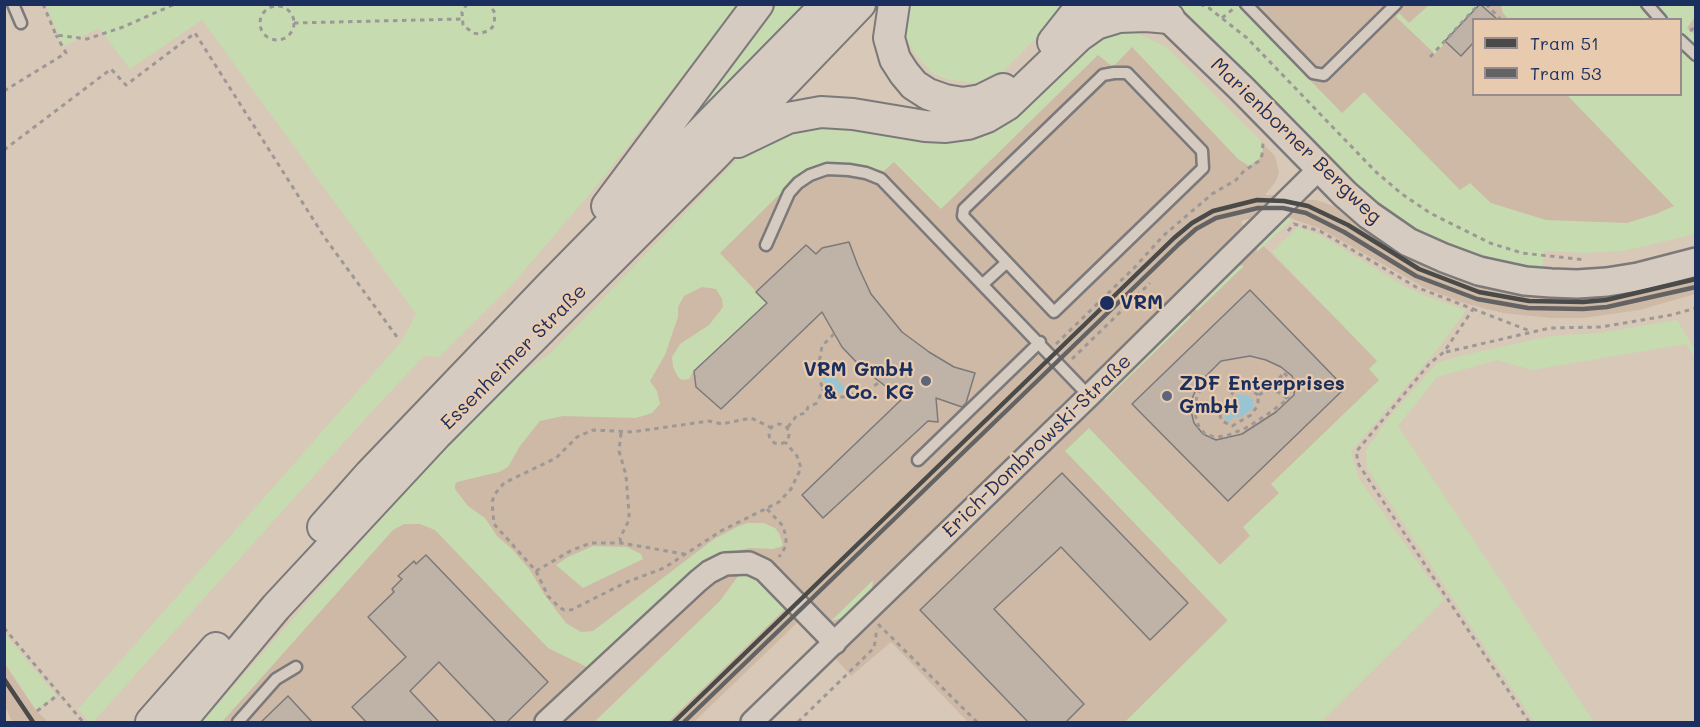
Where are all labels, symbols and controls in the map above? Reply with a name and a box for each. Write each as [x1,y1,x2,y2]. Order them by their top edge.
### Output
legend [1472,18,1682,96]
text: Tram 51 [1530,31,1599,55]
street label: Marienborner Bergweg [1205,53,1387,229]
text: Tram 53 [1530,61,1601,85]
street label: Essenheimer Straße [436,279,592,435]
place label: VRM [1120,291,1163,315]
marker: VRM [1098,294,1116,312]
street label: Erich-Dombrowski-Straße [938,349,1136,543]
place label: VRM GmbH & Co. KG [803,358,914,405]
place label: ZDF Enterprises GmbH [1179,372,1345,419]
marker: VRM GmbH & Co. KG [919,374,933,388]
marker: ZDF Enterprises GmbH [1160,389,1174,403]

